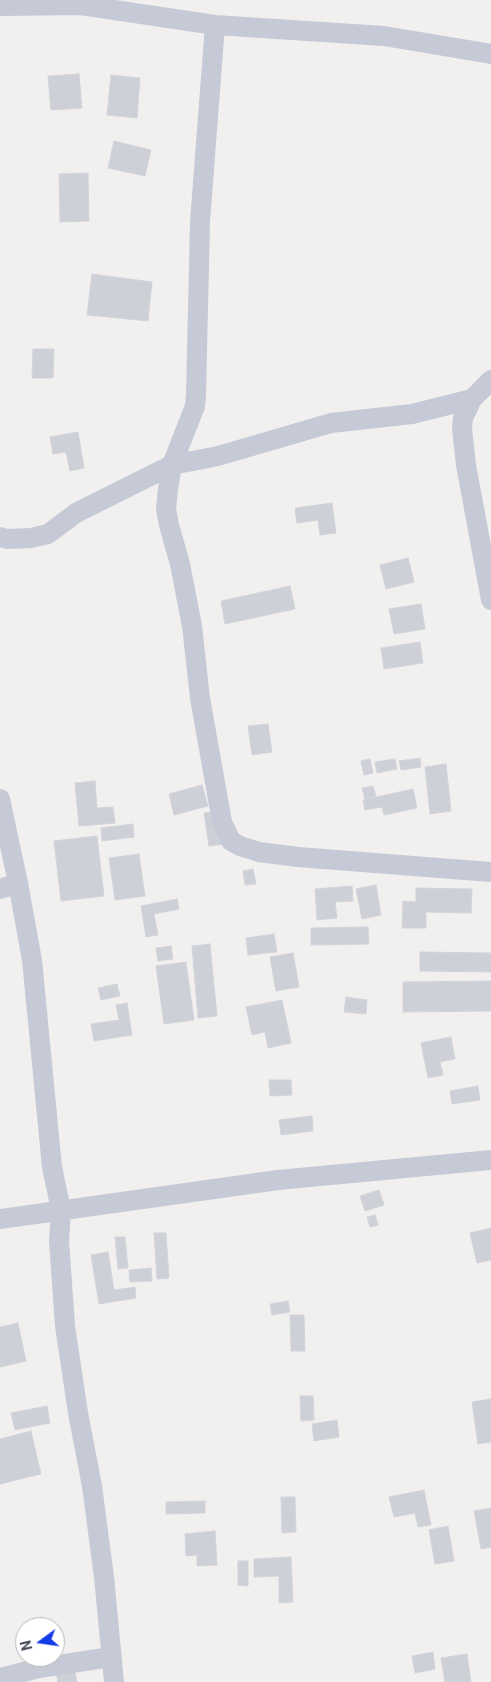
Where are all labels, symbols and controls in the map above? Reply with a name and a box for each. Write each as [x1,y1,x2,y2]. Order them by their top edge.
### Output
north arrow [15,1617,65,1667]
text: N [17,1639,35,1652]

